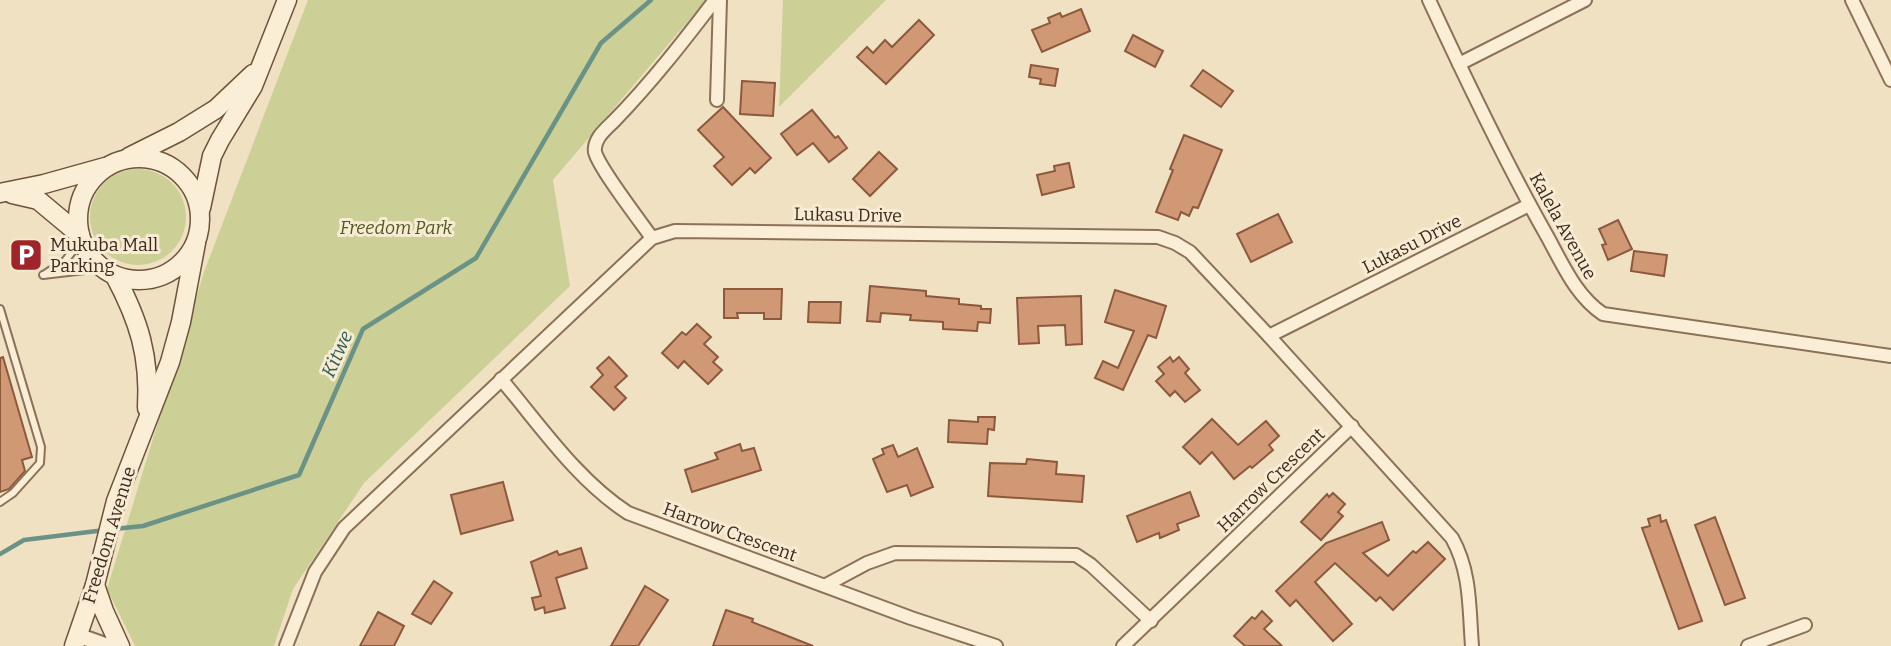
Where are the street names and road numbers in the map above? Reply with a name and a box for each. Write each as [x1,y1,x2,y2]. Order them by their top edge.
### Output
street label: Kalela Avenue [1525,169,1601,283]
street label: Lukasu Drive [794,203,902,227]
street label: Lukasu Drive [1359,210,1465,278]
street label: Harrow Crescent [1213,423,1330,537]
street label: Freedom Avenue [78,464,140,606]
street label: Harrow Crescent [660,498,800,567]

